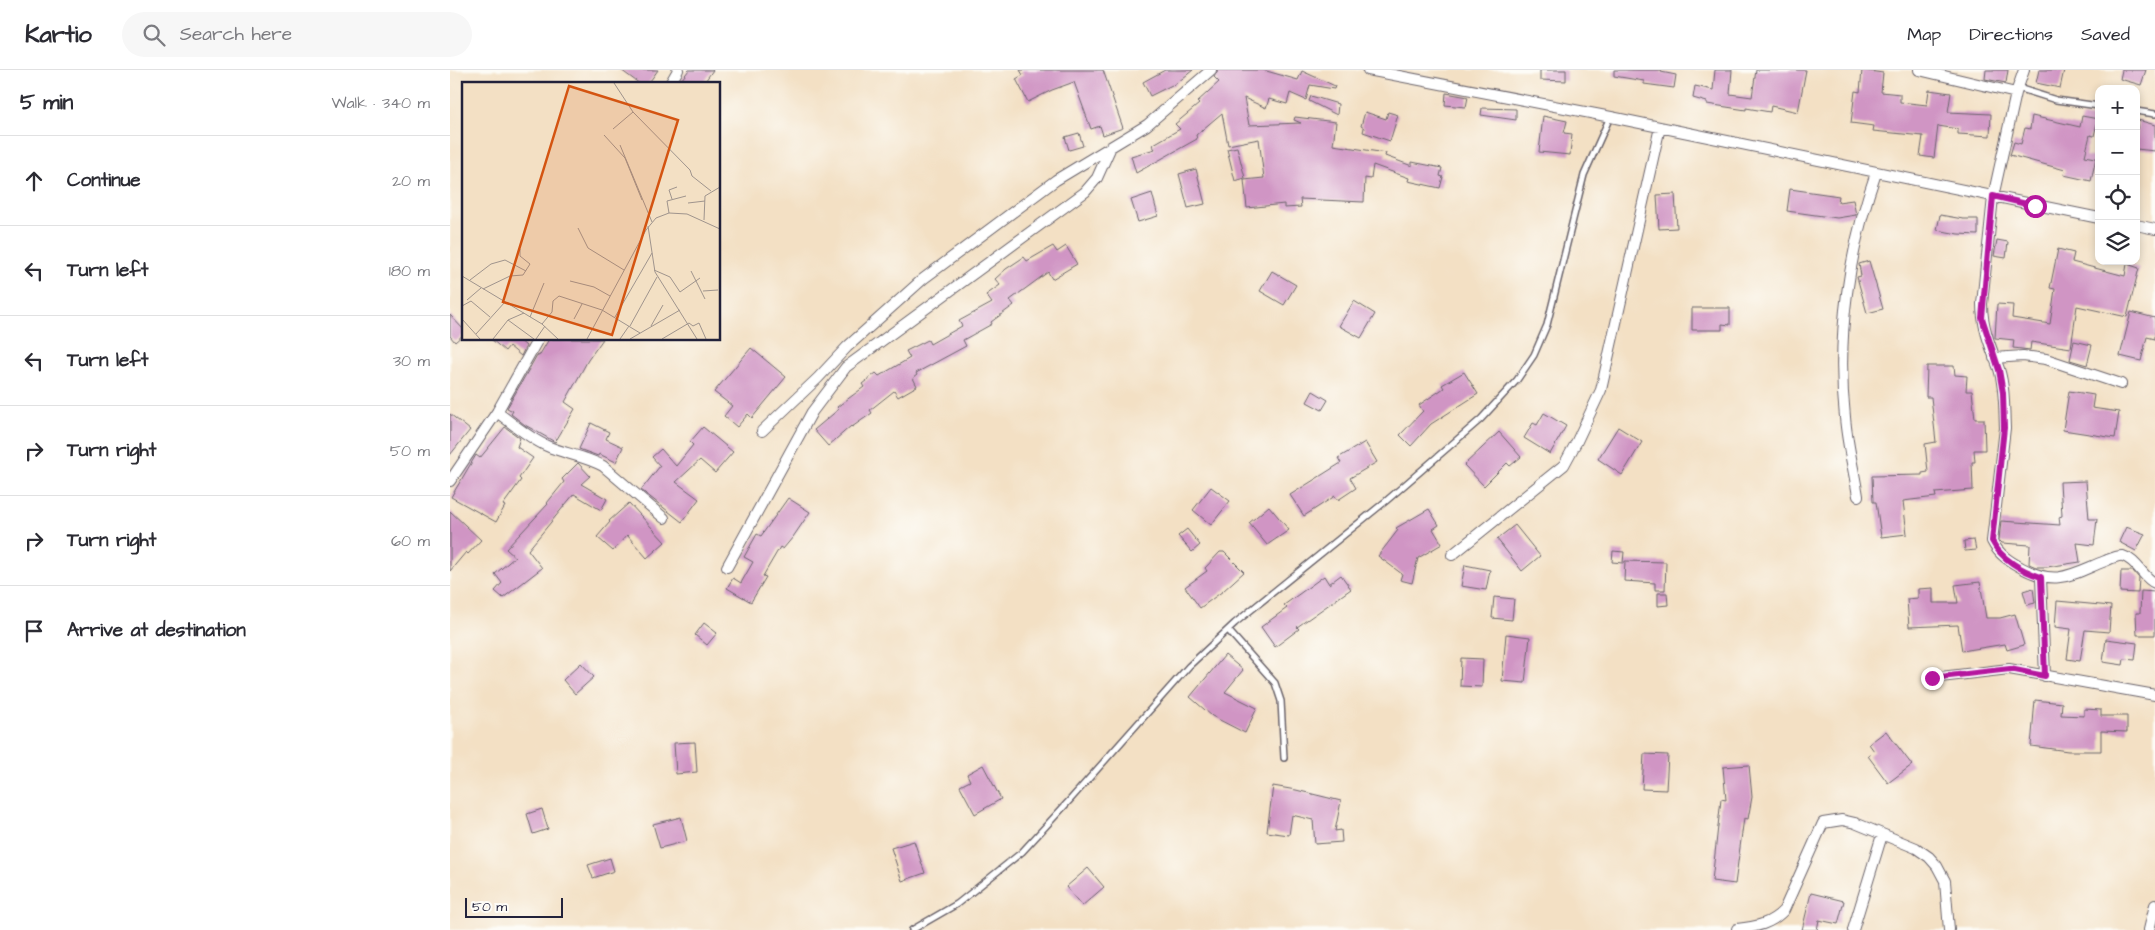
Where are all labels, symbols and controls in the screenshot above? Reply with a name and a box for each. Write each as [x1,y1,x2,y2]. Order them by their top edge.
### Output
search box [122,12,472,57]
text: Kartio [25,18,92,52]
icon: search [140,21,168,49]
text: Search here [180,21,292,48]
text: Map [1907,22,1941,47]
text: Directions [1969,22,2053,47]
text: Saved [2081,22,2130,47]
inset map [462,82,720,340]
map controls [2095,85,2140,265]
button: + [2095,85,2140,130]
text: 5 min [20,88,73,117]
text: Walk · 340 m [331,92,430,114]
button: − [2095,130,2140,175]
icon: ahead [20,167,48,195]
text: Continue [67,167,141,194]
text: 20 m [392,170,430,192]
button: locate [2095,175,2140,220]
route start [2024,195,2047,218]
button: layers [2095,220,2140,265]
icon: left [20,257,48,285]
text: Turn left [67,257,148,284]
text: 180 m [389,260,430,282]
icon: left [20,347,48,375]
text: Turn left [67,347,148,374]
text: 30 m [393,350,430,372]
icon: right [20,437,48,465]
text: Turn right [67,437,156,464]
text: 50 m [390,440,430,462]
icon: right [20,527,48,555]
text: Turn right [67,527,156,554]
text: 60 m [391,530,430,552]
icon: arrive [20,617,48,645]
text: Arrive at destination [67,617,246,644]
route end [1921,667,1944,690]
scale bar [465,895,562,918]
text: 50 m [472,897,507,917]

